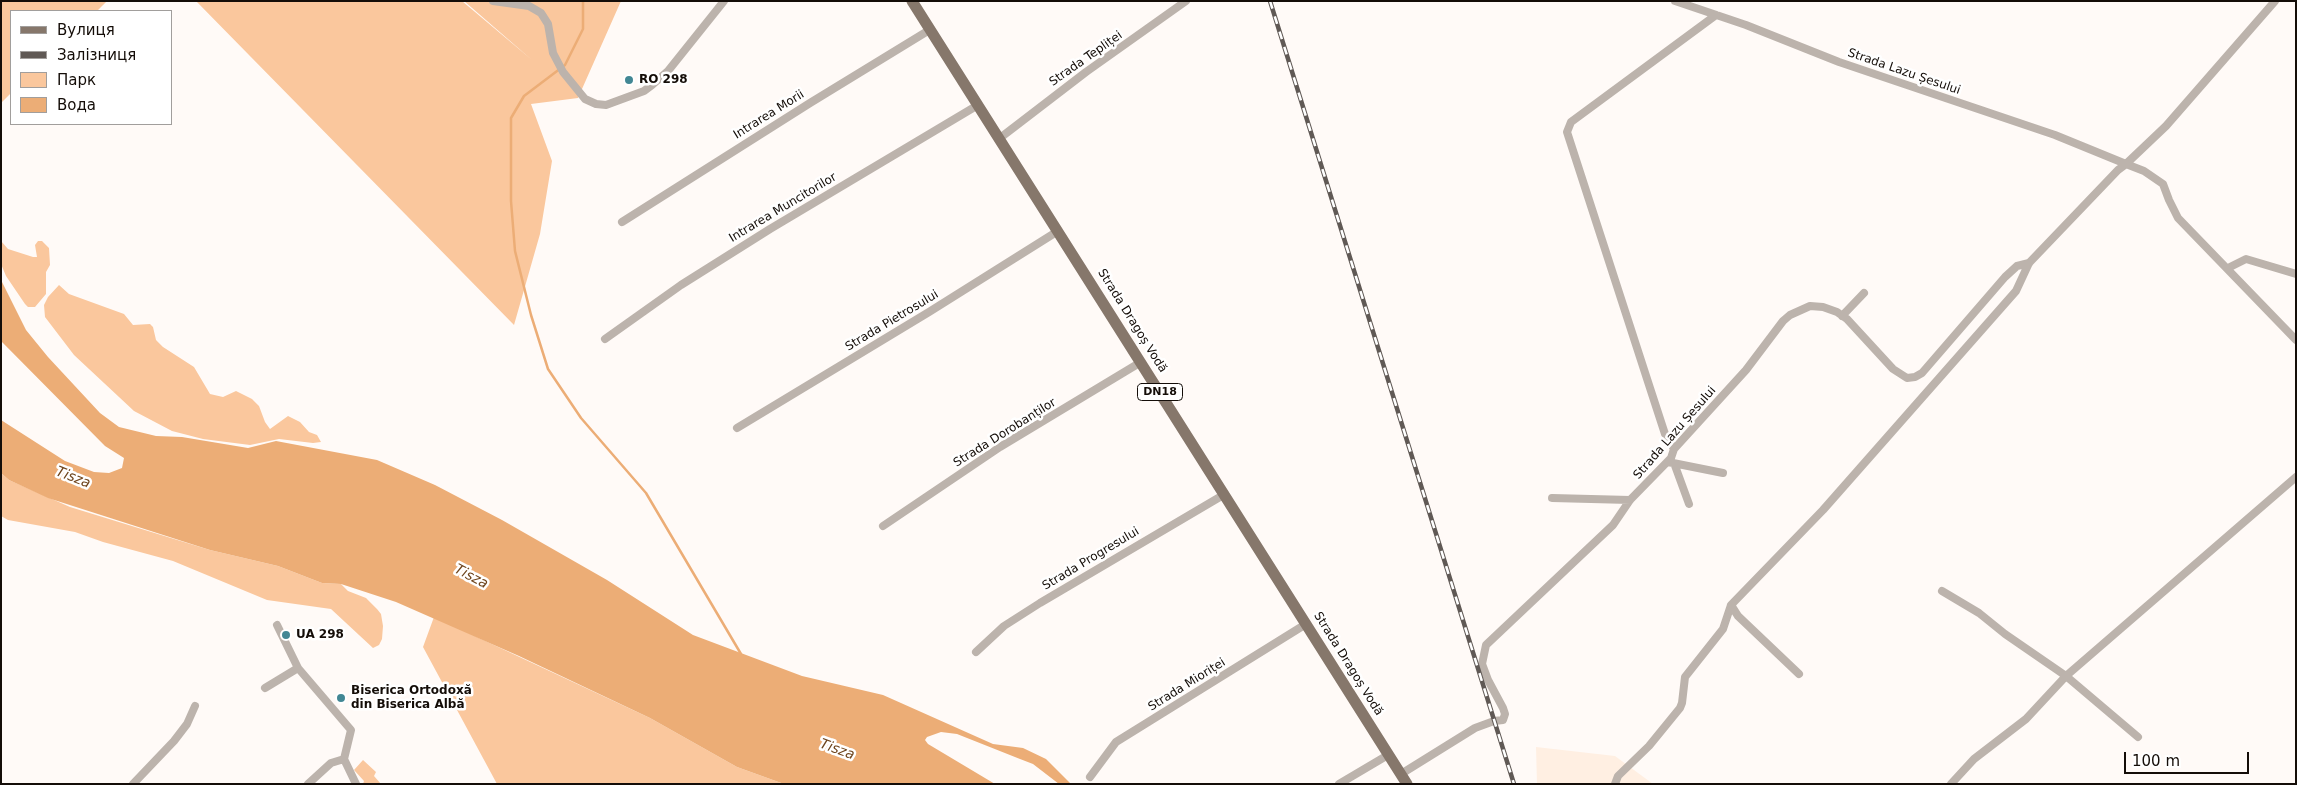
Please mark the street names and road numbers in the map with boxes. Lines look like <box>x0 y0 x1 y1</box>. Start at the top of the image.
street label: Strada Tepliței <box>1047 29 1125 89</box>
street label: Strada Lazu Șesului <box>1846 46 1962 98</box>
street label: Intrarea Morii <box>731 88 807 142</box>
street label: Intrarea Muncitorilor <box>727 170 839 246</box>
street label: Strada Dragoș Vodă <box>1094 266 1170 376</box>
street label: Strada Pietrosului <box>843 288 941 354</box>
road number: DN18 <box>1138 384 1182 401</box>
street label: Strada Lazu Șesului <box>1631 384 1719 482</box>
street label: Strada Dorobanților <box>951 396 1059 470</box>
street label: Strada Progresului <box>1040 524 1142 594</box>
street label: Strada Dragoș Vodă <box>1310 609 1386 719</box>
street label: Strada Mioriței <box>1146 656 1228 714</box>

